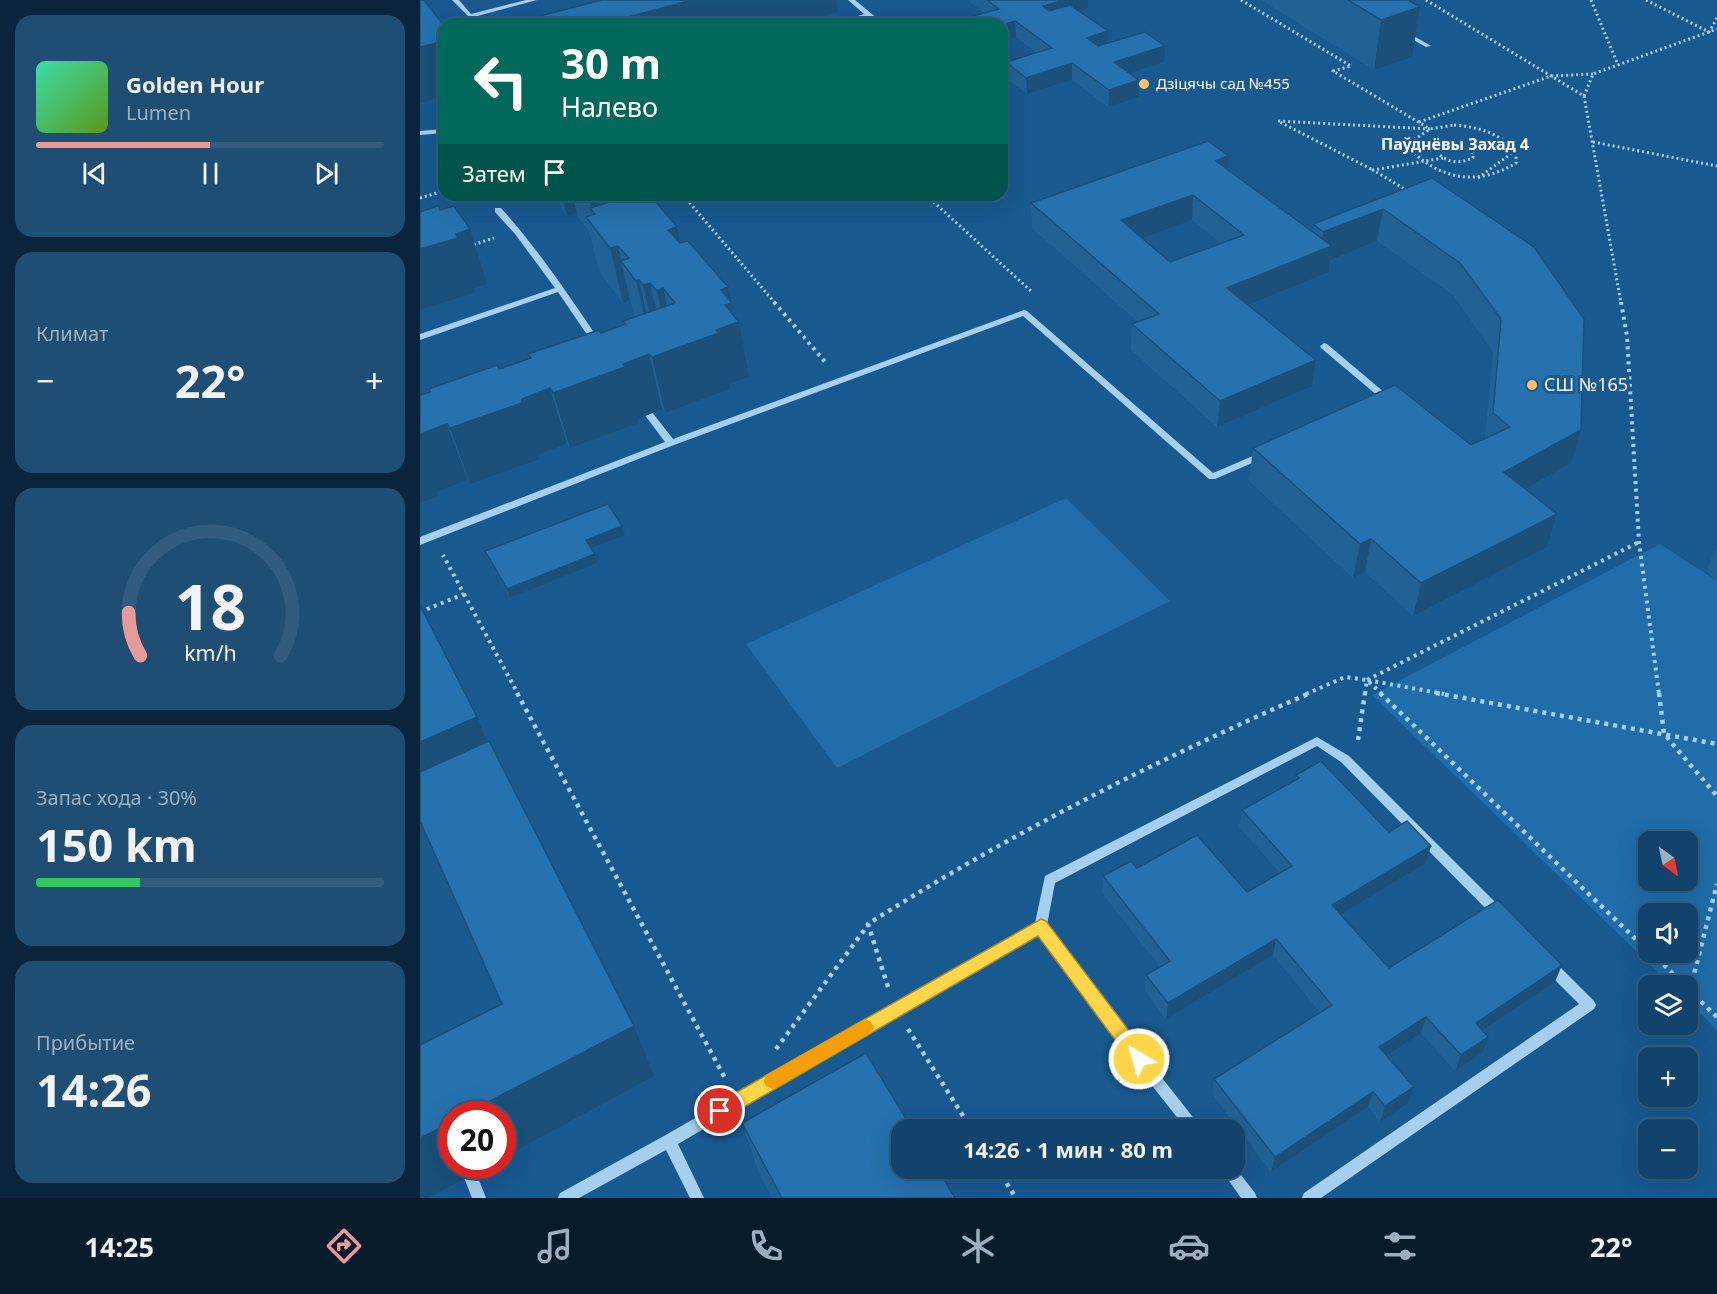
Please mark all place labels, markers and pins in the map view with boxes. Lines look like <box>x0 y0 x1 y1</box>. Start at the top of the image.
place label: Дзіцячы сад №455 <box>1156 73 1290 93</box>
marker: Дзіцячы сад №455 <box>1137 77 1151 91</box>
place label: СШ №165 <box>1544 372 1628 396</box>
marker: СШ №165 <box>1525 378 1539 392</box>
pin <box>694 1085 745 1136</box>

